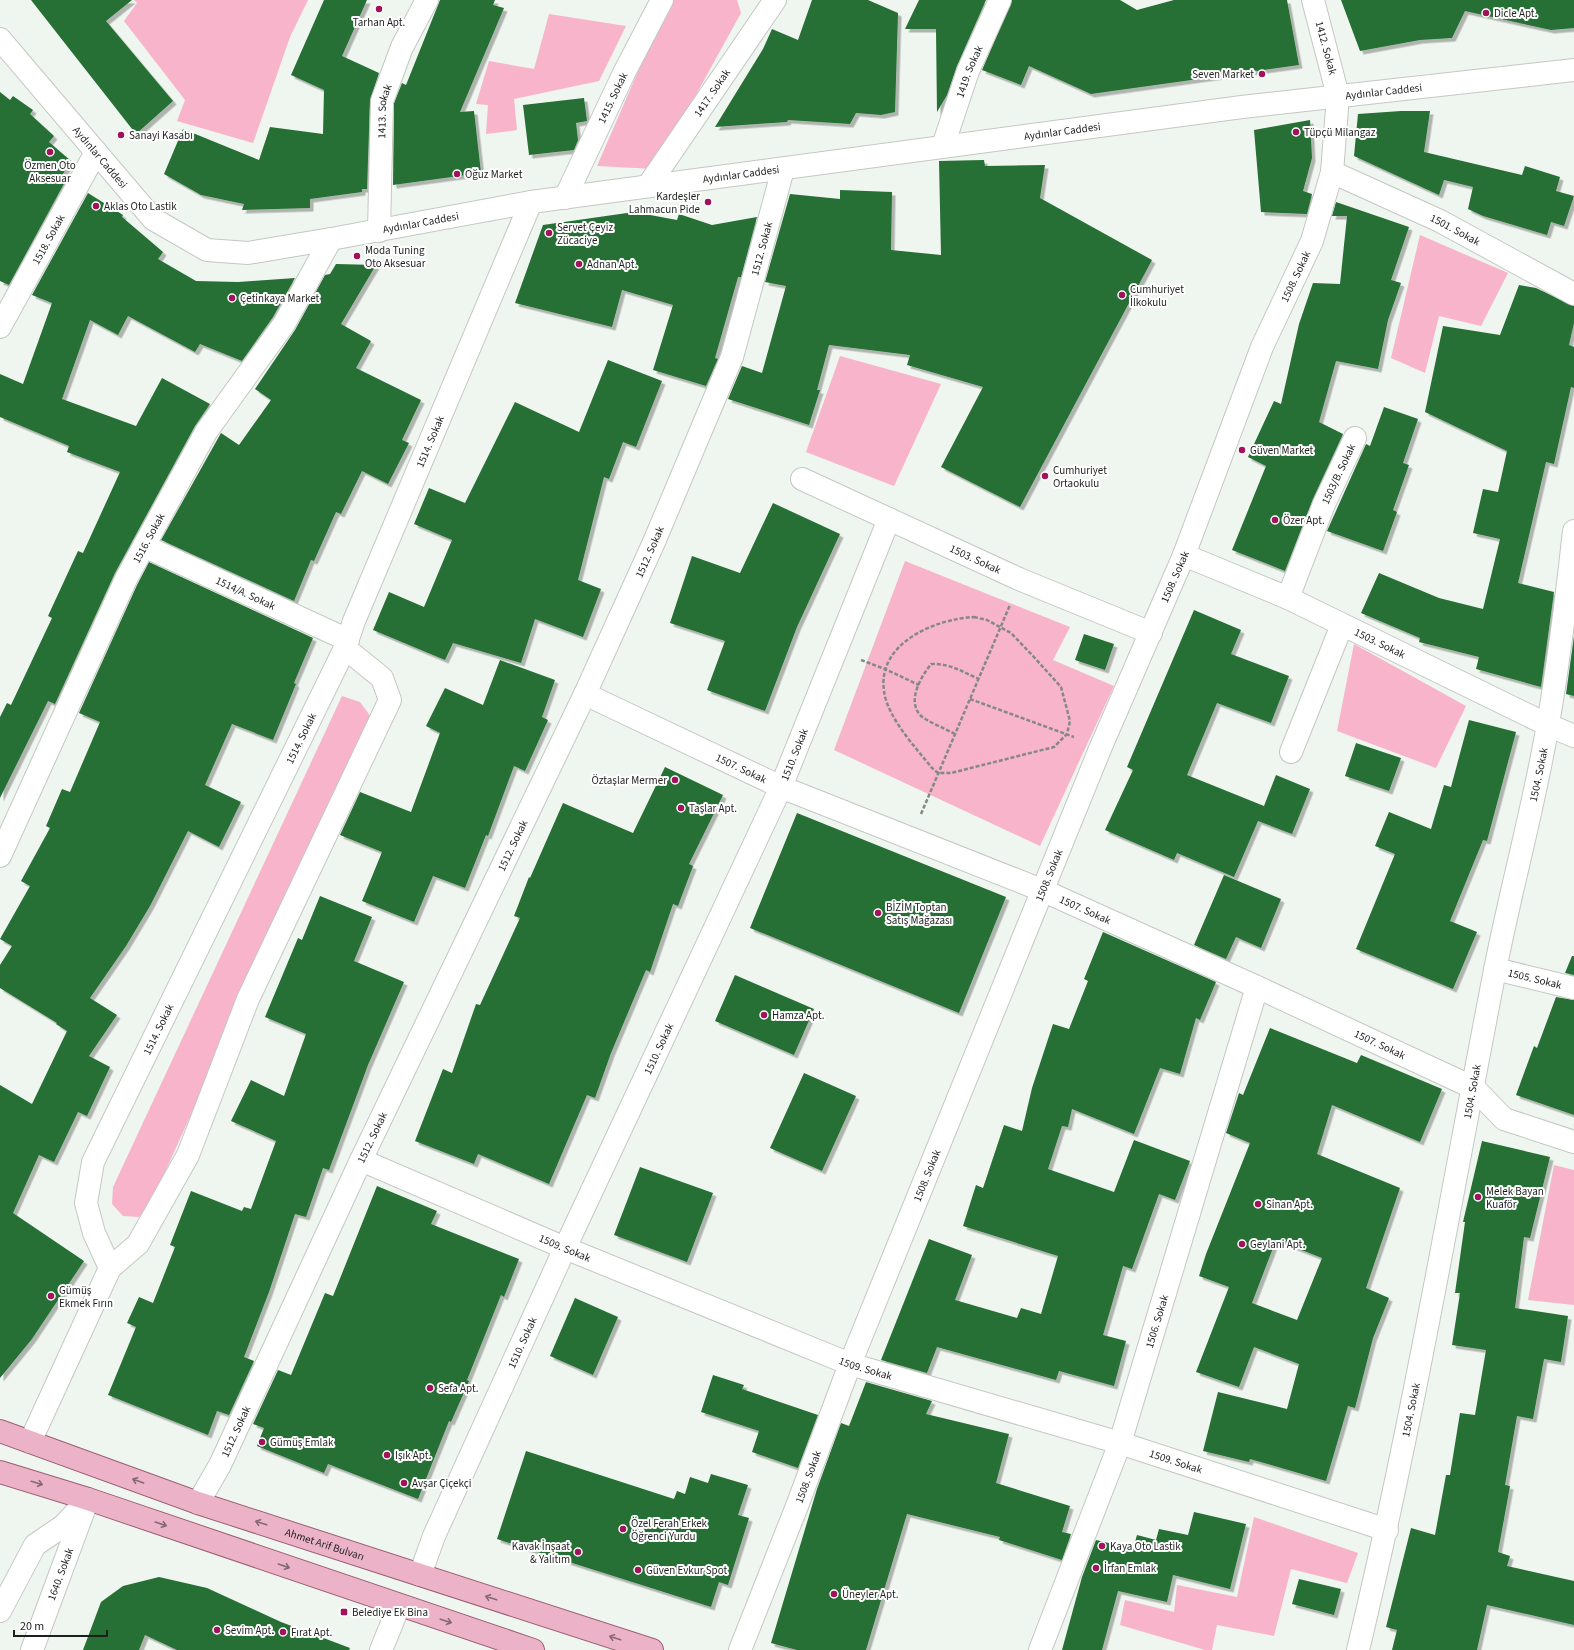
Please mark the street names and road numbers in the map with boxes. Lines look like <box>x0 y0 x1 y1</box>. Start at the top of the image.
street label: 1412. Sokak <box>1312 20 1341 77</box>
street label: 1419. Sokak <box>952 42 986 100</box>
street label: 1417. Sokak <box>690 65 734 120</box>
street label: 1415. Sokak <box>594 69 631 126</box>
street label: Aydınlar Caddesi <box>1344 79 1423 103</box>
street label: 1413. Sokak <box>374 81 395 139</box>
street label: Aydınlar Caddesi <box>1023 118 1101 144</box>
street label: Aydınlar Caddesi <box>70 123 131 191</box>
street label: Aydınlar Caddesi <box>702 161 780 186</box>
street label: Aydınlar Caddesi <box>381 208 460 237</box>
street label: 1501. Sokak <box>1428 210 1484 249</box>
street label: 1518. Sokak <box>28 211 68 267</box>
street label: 1512. Sokak <box>747 220 776 277</box>
street label: 1508. Sokak <box>1277 248 1314 304</box>
street label: 1514. Sokak <box>412 413 448 470</box>
street label: 1503/B. Sokak <box>1317 441 1359 507</box>
street label: 1516. Sokak <box>129 510 168 566</box>
street label: 1512. Sokak <box>631 523 668 580</box>
street label: 1503. Sokak <box>947 541 1004 577</box>
street label: 1508. Sokak <box>1157 548 1193 605</box>
street label: 1514/A. Sokak <box>213 573 279 613</box>
street label: 1503. Sokak <box>1352 624 1409 662</box>
street label: 1514. Sokak <box>282 710 320 766</box>
street label: 1510. Sokak <box>777 726 812 783</box>
street label: 1504. Sokak <box>1525 746 1551 803</box>
street label: 1507. Sokak <box>713 750 770 787</box>
street label: 1512. Sokak <box>494 817 531 873</box>
street label: 1508. Sokak <box>1031 846 1066 904</box>
street label: 1507. Sokak <box>1057 891 1114 928</box>
street label: 1505. Sokak <box>1506 965 1564 992</box>
street label: 1514. Sokak <box>139 1001 177 1057</box>
street label: 1510. Sokak <box>640 1020 677 1077</box>
street label: 1507. Sokak <box>1352 1026 1409 1063</box>
street label: 1504. Sokak <box>1459 1063 1484 1120</box>
street label: 1512. Sokak <box>353 1109 391 1165</box>
street label: 1508. Sokak <box>909 1147 944 1204</box>
street label: 1509. Sokak <box>537 1230 594 1265</box>
street label: 1506. Sokak <box>1141 1292 1172 1350</box>
street label: 1510. Sokak <box>504 1314 540 1371</box>
street label: 1509. Sokak <box>837 1353 895 1384</box>
street label: 1504. Sokak <box>1398 1381 1424 1438</box>
street label: 1512. Sokak <box>217 1403 254 1459</box>
street label: 1509. Sokak <box>1147 1446 1205 1477</box>
street label: 1508. Sokak <box>791 1448 825 1505</box>
street label: Ahmet Arif Bulvarı <box>283 1524 366 1564</box>
street label: 1640. Sokak <box>44 1545 77 1602</box>

